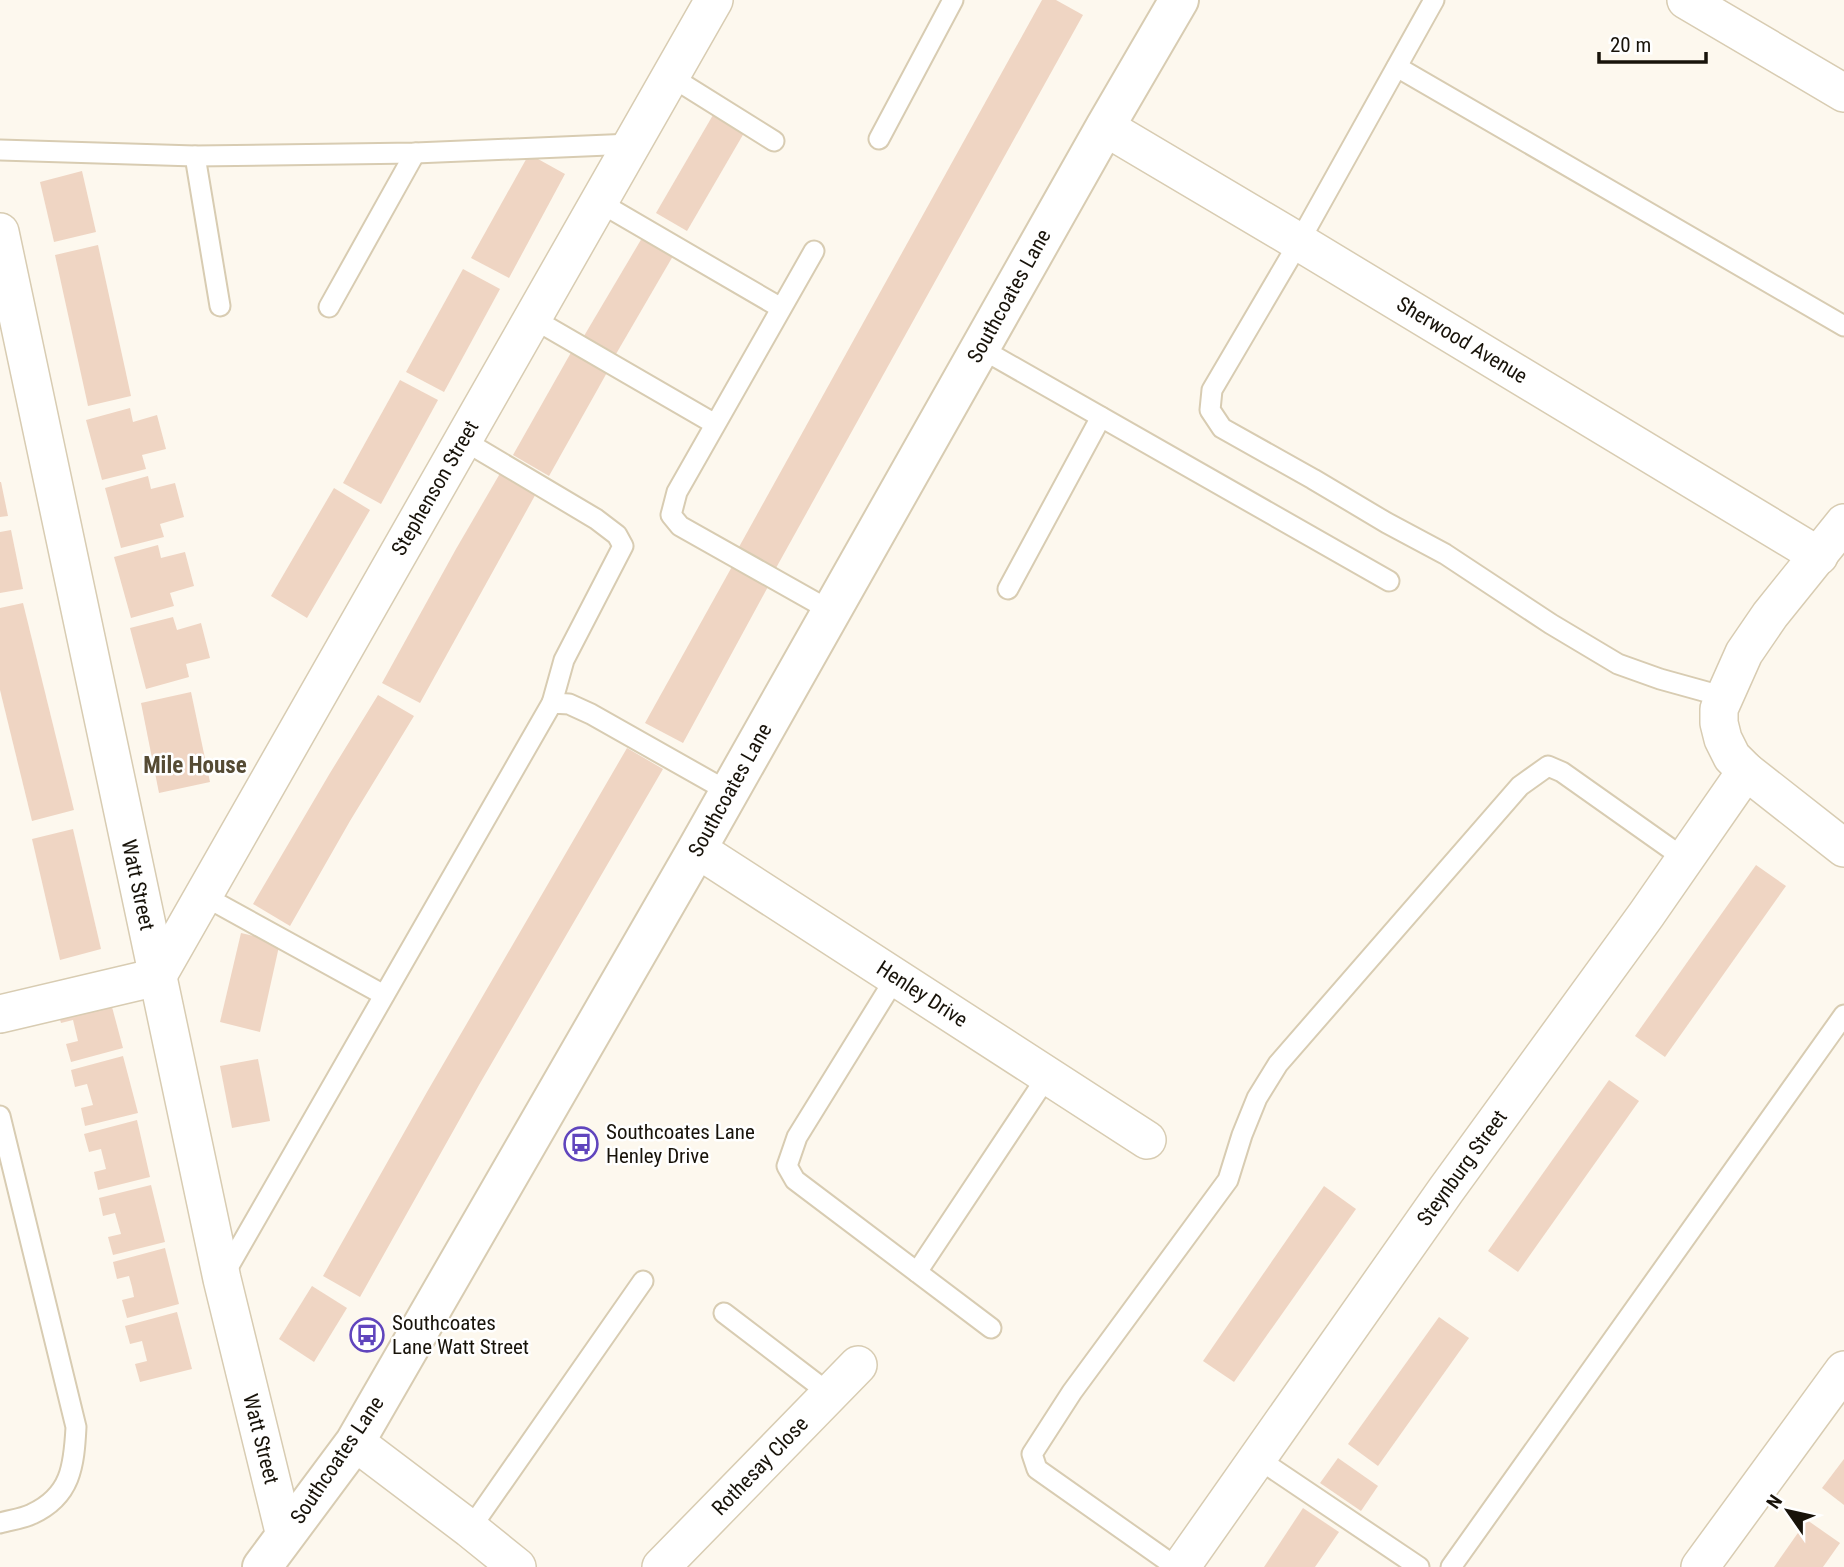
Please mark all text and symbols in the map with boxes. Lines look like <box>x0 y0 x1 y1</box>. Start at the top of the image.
scale bar <box>1599 21 1706 65</box>
text: 20 m <box>1610 33 1651 57</box>
street label: Southcoates Lane <box>962 225 1056 367</box>
street label: Sherwood Avenue <box>1392 292 1532 388</box>
street label: Stephenson Street <box>387 416 483 560</box>
street label: Southcoates Lane <box>683 719 777 861</box>
district label: Mile House <box>143 752 247 779</box>
street label: Watt Street <box>117 837 159 933</box>
street label: Henley Drive <box>872 956 972 1032</box>
street label: Steynburg Street <box>1412 1106 1512 1230</box>
place label: Southcoates Lane Henley Drive <box>606 1120 755 1168</box>
bus stop icon: Southcoates Lane Henley Drive <box>562 1125 600 1163</box>
place label: Southcoates Lane Watt Street <box>392 1311 529 1359</box>
bus stop icon: Southcoates Lane Watt Street <box>348 1316 386 1354</box>
street label: Watt Street <box>238 1391 284 1487</box>
street label: Southcoates Lane <box>285 1392 389 1528</box>
street label: Rothesay Close <box>707 1412 813 1520</box>
north arrow <box>1753 1476 1823 1546</box>
text: N <box>1762 1491 1787 1513</box>

